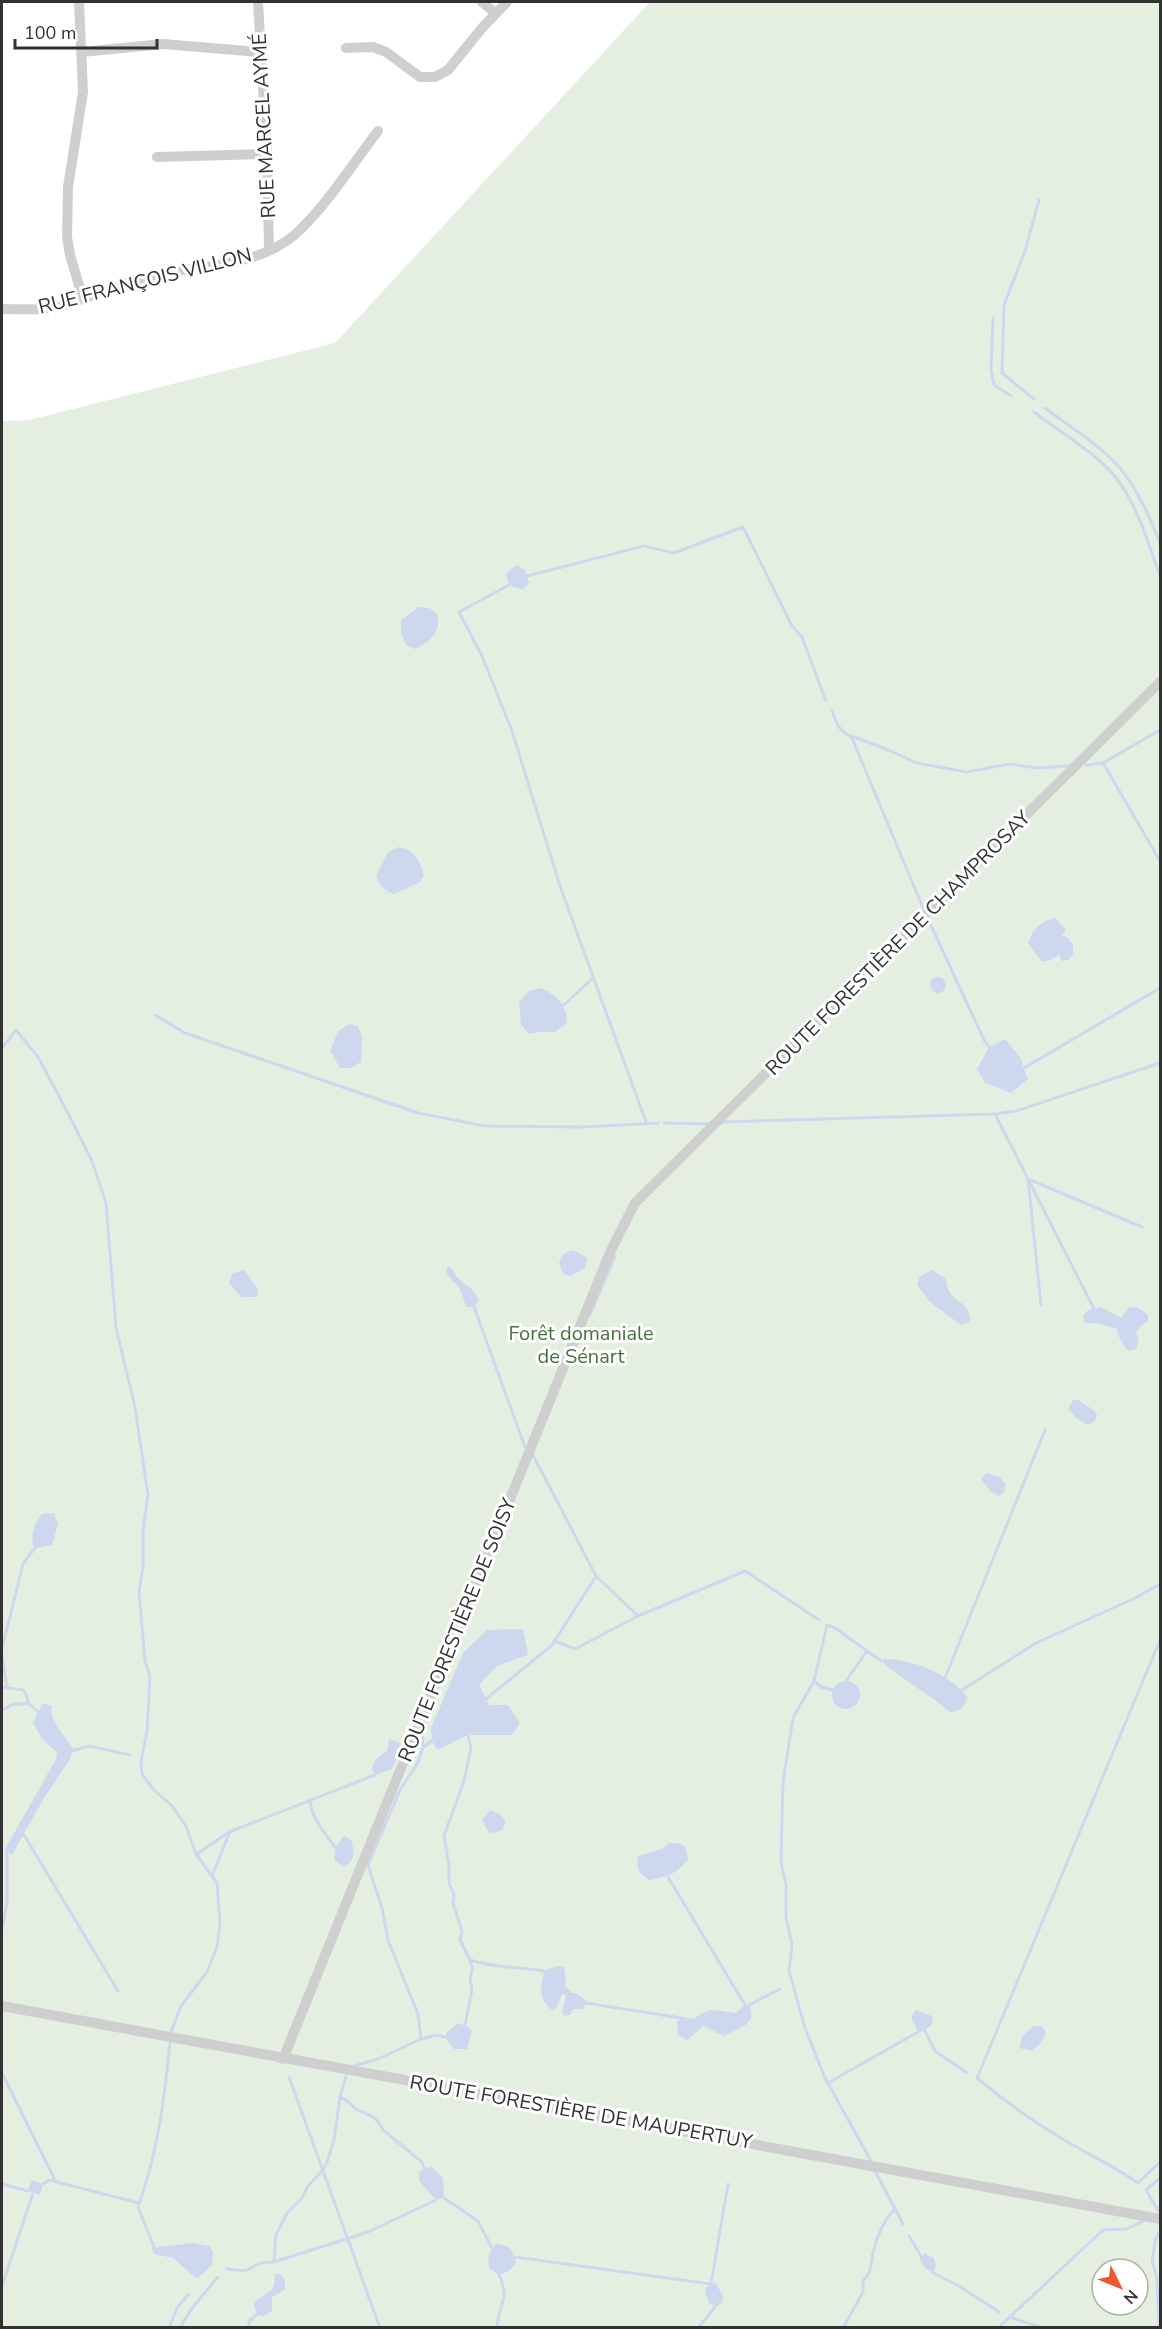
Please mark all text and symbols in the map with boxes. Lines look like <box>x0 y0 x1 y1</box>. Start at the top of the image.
scale bar <box>15 12 158 50</box>
text: 100 m <box>24 21 76 45</box>
street label: RUE MARCEL AYMÉ <box>246 33 282 219</box>
street label: RUE FRANÇOIS VILLON <box>35 241 255 321</box>
street label: ROUTE FORESTIÈRE DE CHAMPROSAY <box>760 804 1037 1081</box>
park label: Forêt domaniale de Sénart <box>508 1320 654 1370</box>
street label: ROUTE FORESTIÈRE DE SOISY <box>392 1493 523 1766</box>
street label: ROUTE FORESTIÈRE DE MAUPERTUY <box>408 2069 755 2156</box>
north arrow <box>1090 2257 1150 2317</box>
text: N <box>1118 2285 1142 2308</box>

